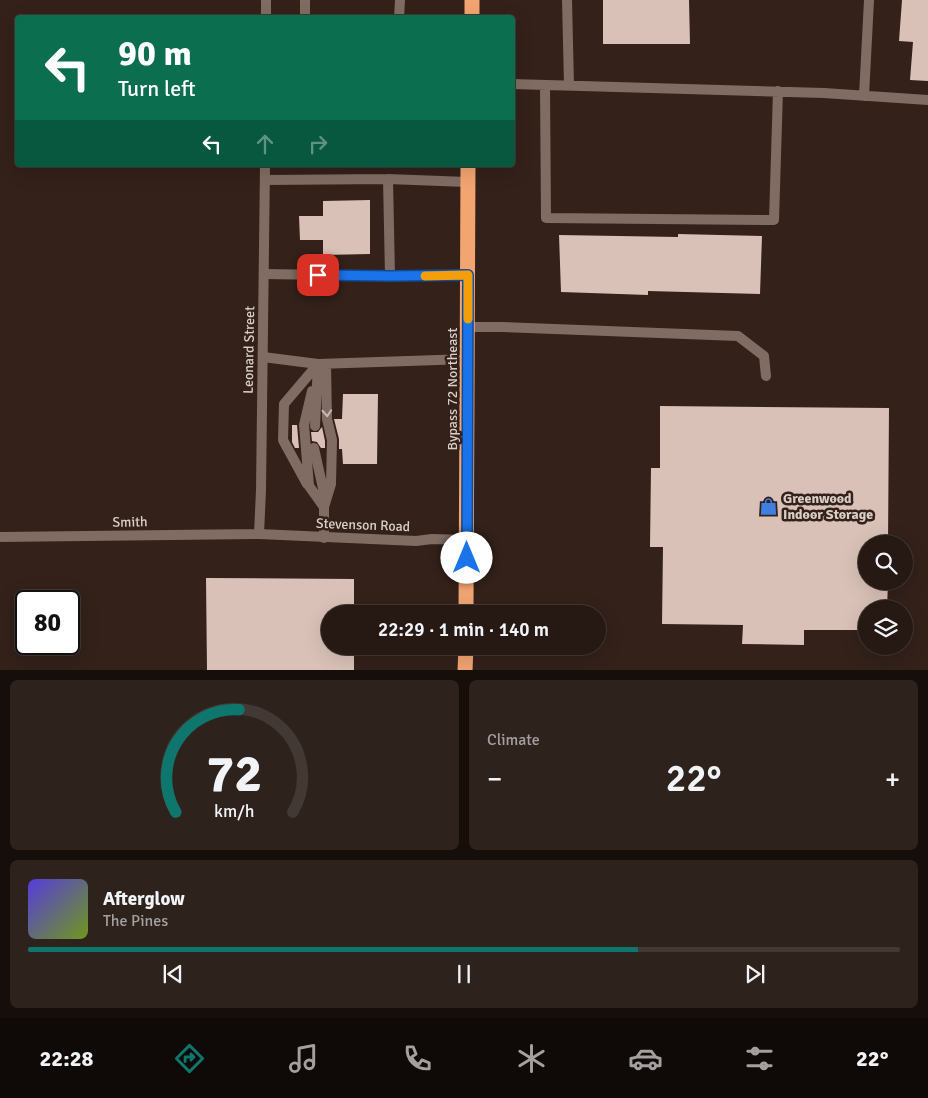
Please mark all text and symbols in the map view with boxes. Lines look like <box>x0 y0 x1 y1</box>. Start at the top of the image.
text: 90 m <box>118 32 192 75</box>
icon: left <box>35 35 100 100</box>
text: Turn left <box>118 75 196 102</box>
icon: left <box>198 130 226 158</box>
icon: ahead <box>251 130 279 158</box>
icon: right <box>304 130 332 158</box>
pin <box>297 254 339 296</box>
icon: arrive <box>304 261 332 289</box>
street label: Leonard Street <box>240 306 258 394</box>
street label: Bypass 72 Northeast <box>444 328 461 450</box>
one-way arrow <box>322 409 333 417</box>
place label: Greenwood Indoor Storage <box>783 490 873 523</box>
shop icon: Greenwood Indoor Storage <box>759 496 779 516</box>
street label: Smith <box>112 513 148 531</box>
street label: Stevenson Road <box>316 515 410 535</box>
position arrow <box>440 531 492 583</box>
map controls <box>858 535 913 655</box>
button: search <box>858 535 913 590</box>
speed limit sign: 80 <box>15 590 80 655</box>
button: layers <box>858 600 913 655</box>
text: 22:29 · 1 min · 140 m <box>378 618 549 642</box>
text: Climate <box>487 730 540 750</box>
text: 72 <box>206 742 263 806</box>
text: 22° <box>666 755 721 802</box>
text: − <box>487 762 502 796</box>
text: + <box>885 762 900 796</box>
text: km/h <box>214 800 255 822</box>
text: Afterglow <box>103 887 185 911</box>
text: The Pines <box>103 911 168 931</box>
icon: previous <box>159 960 187 988</box>
icon: pause <box>450 960 478 988</box>
icon: next <box>741 960 769 988</box>
icon: directions <box>172 1041 207 1076</box>
icon: music <box>286 1041 321 1076</box>
icon: phone <box>400 1041 435 1076</box>
icon: climate <box>514 1041 549 1076</box>
icon: car <box>628 1041 663 1076</box>
icon: filters <box>742 1041 777 1076</box>
text: 22:28 <box>39 1045 93 1072</box>
text: 22° <box>856 1045 888 1072</box>

